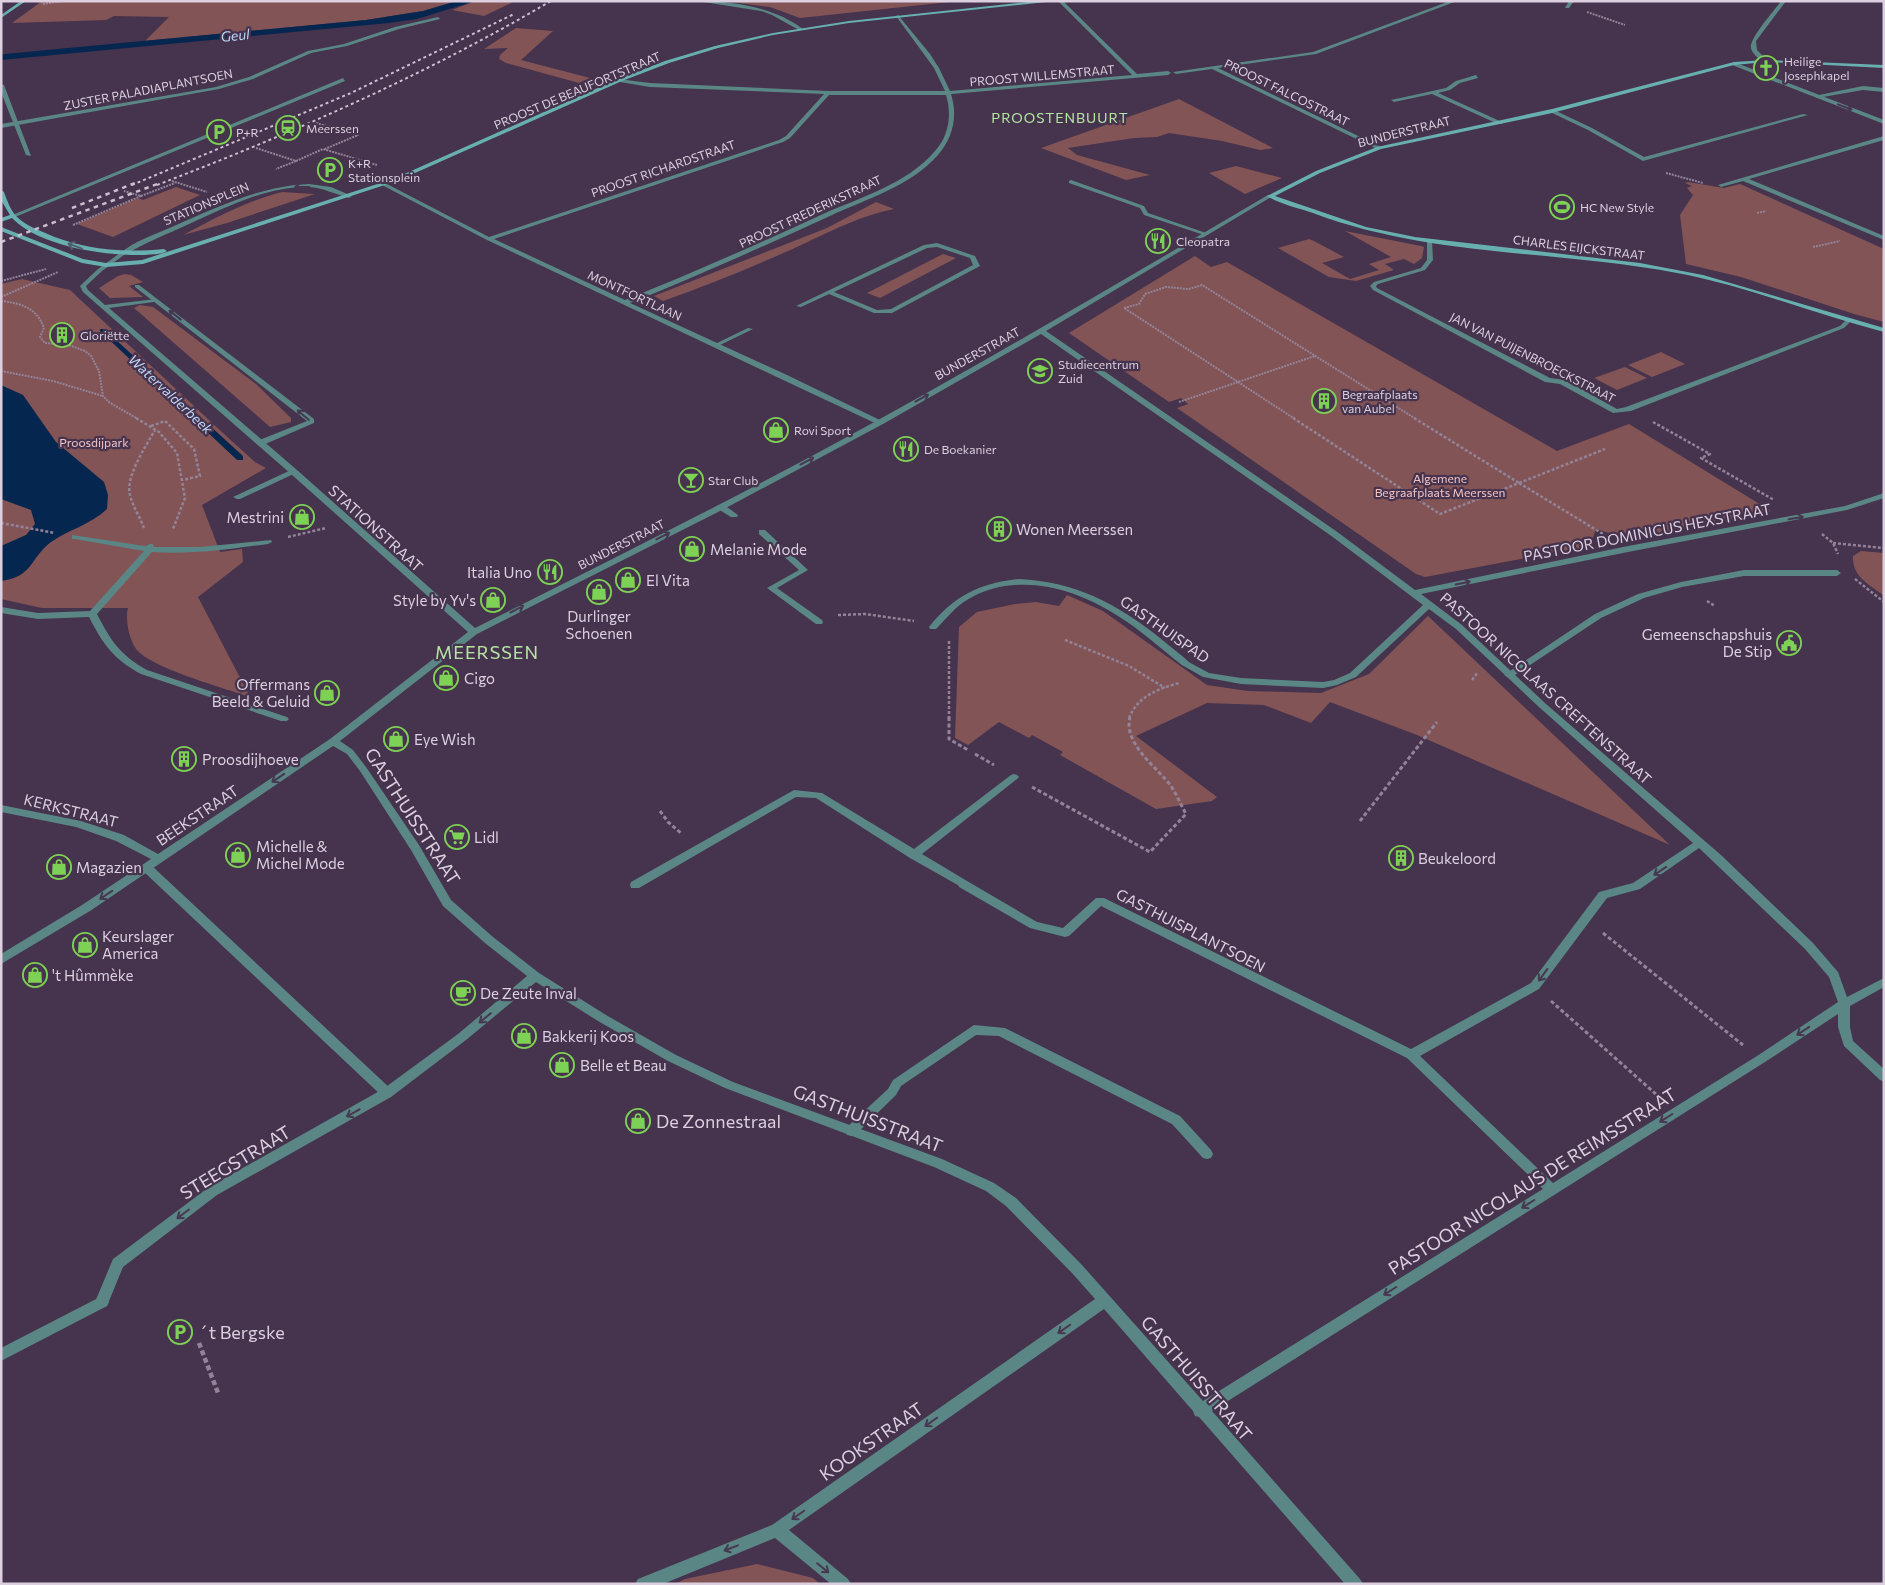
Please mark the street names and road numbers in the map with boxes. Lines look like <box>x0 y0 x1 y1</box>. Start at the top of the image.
street label: PROOST DE BEAUFORTSTRAAT <box>492 48 663 132</box>
street label: PROOST FALCOSTRAAT <box>1222 56 1352 128</box>
street label: PROOST WILLEMSTRAAT <box>969 62 1115 88</box>
street label: ZUSTER PALADIAPLANTSOEN <box>62 66 234 112</box>
street label: BUNDERSTRAAT <box>1356 113 1452 149</box>
street label: PROOST RICHARDSTRAAT <box>589 137 737 199</box>
street label: PROOST FREDERIKSTRAAT <box>737 172 884 250</box>
street label: STATIONSPLEIN <box>161 179 251 227</box>
street label: CHARLES EIJCKSTRAAT <box>1512 232 1646 263</box>
street label: MONTFORTLAAN <box>586 267 684 323</box>
street label: JAN VAN PUIJENBROECKSTRAAT <box>1447 309 1618 406</box>
street label: BUNDERSTRAAT <box>932 324 1022 382</box>
street label: STATIONSTRAAT <box>325 481 427 575</box>
street label: PASTOOR DOMINICUS HEXSTRAAT <box>1522 499 1773 565</box>
street label: BUNDERSTRAAT <box>575 516 667 572</box>
street label: PASTOOR NICOLAAS CREFTENSTRAAT <box>1437 588 1656 788</box>
street label: GASTHUISPAD <box>1117 592 1213 666</box>
street label: GASTHUISSTRAAT <box>361 744 465 888</box>
street label: BEEKSTRAAT <box>153 781 242 849</box>
street label: KERKSTRAAT <box>22 790 120 830</box>
street label: GASTHUISPLANTSOEN <box>1113 884 1269 976</box>
street label: GASTHUISSTRAAT <box>790 1079 946 1157</box>
street label: PASTOOR NICOLAUS DE REIMSSTRAAT <box>1384 1083 1680 1279</box>
street label: STEEGSTRAAT <box>176 1120 294 1204</box>
street label: GASTHUISSTRAAT <box>1137 1311 1257 1445</box>
street label: KOOKSTRAAT <box>815 1397 927 1485</box>

